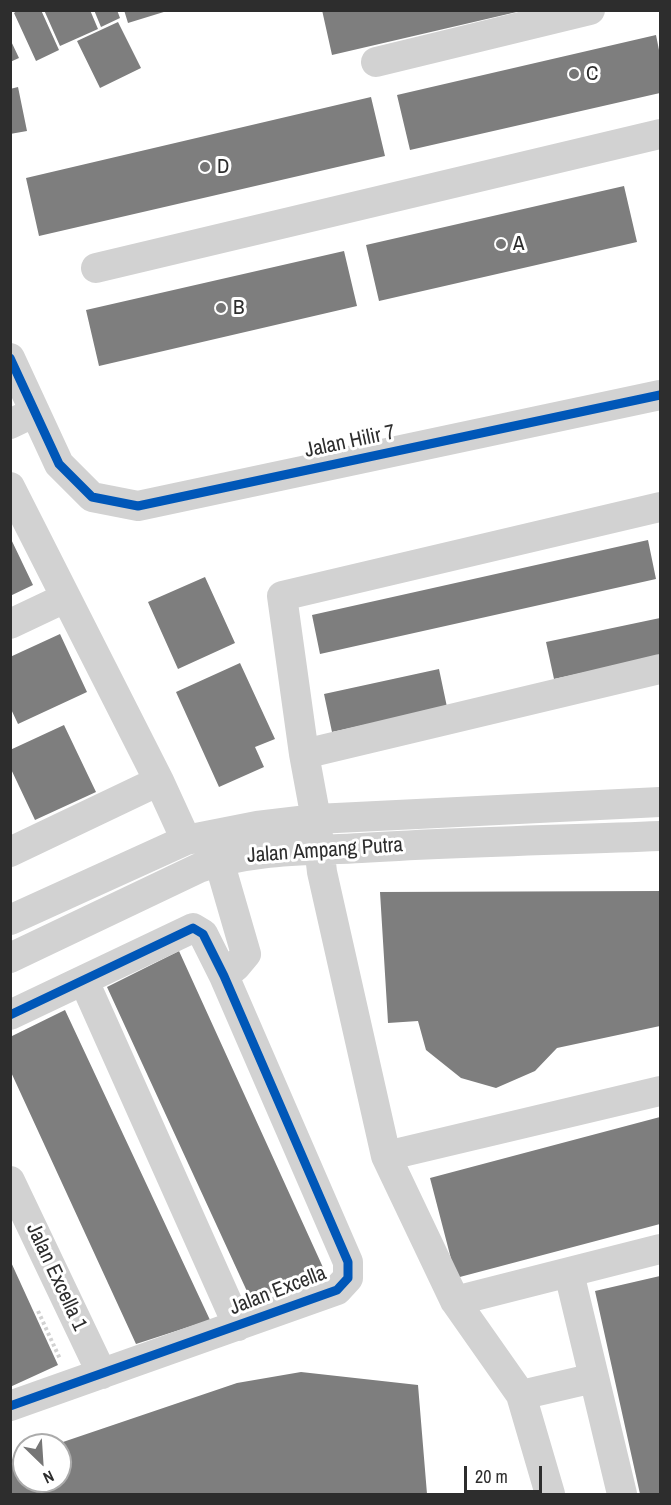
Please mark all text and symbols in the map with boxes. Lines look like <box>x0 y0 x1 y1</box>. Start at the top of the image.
place label: C <box>586 61 598 87</box>
marker: C <box>567 67 581 81</box>
place label: D <box>217 154 229 180</box>
marker: D <box>198 160 212 174</box>
place label: A <box>513 231 524 257</box>
marker: A <box>494 237 508 251</box>
place label: B <box>233 295 244 321</box>
marker: B <box>214 301 228 315</box>
street label: Jalan Hilir 7 <box>302 420 398 464</box>
street label: Jalan Ampang Putra <box>246 833 404 869</box>
street label: Jalan Excella 1 <box>20 1219 92 1335</box>
street label: Jalan Excella <box>226 1261 330 1321</box>
north arrow <box>12 1433 72 1493</box>
scale bar <box>467 1454 545 1492</box>
text: 20 m <box>475 1464 508 1489</box>
text: N <box>40 1466 58 1489</box>

